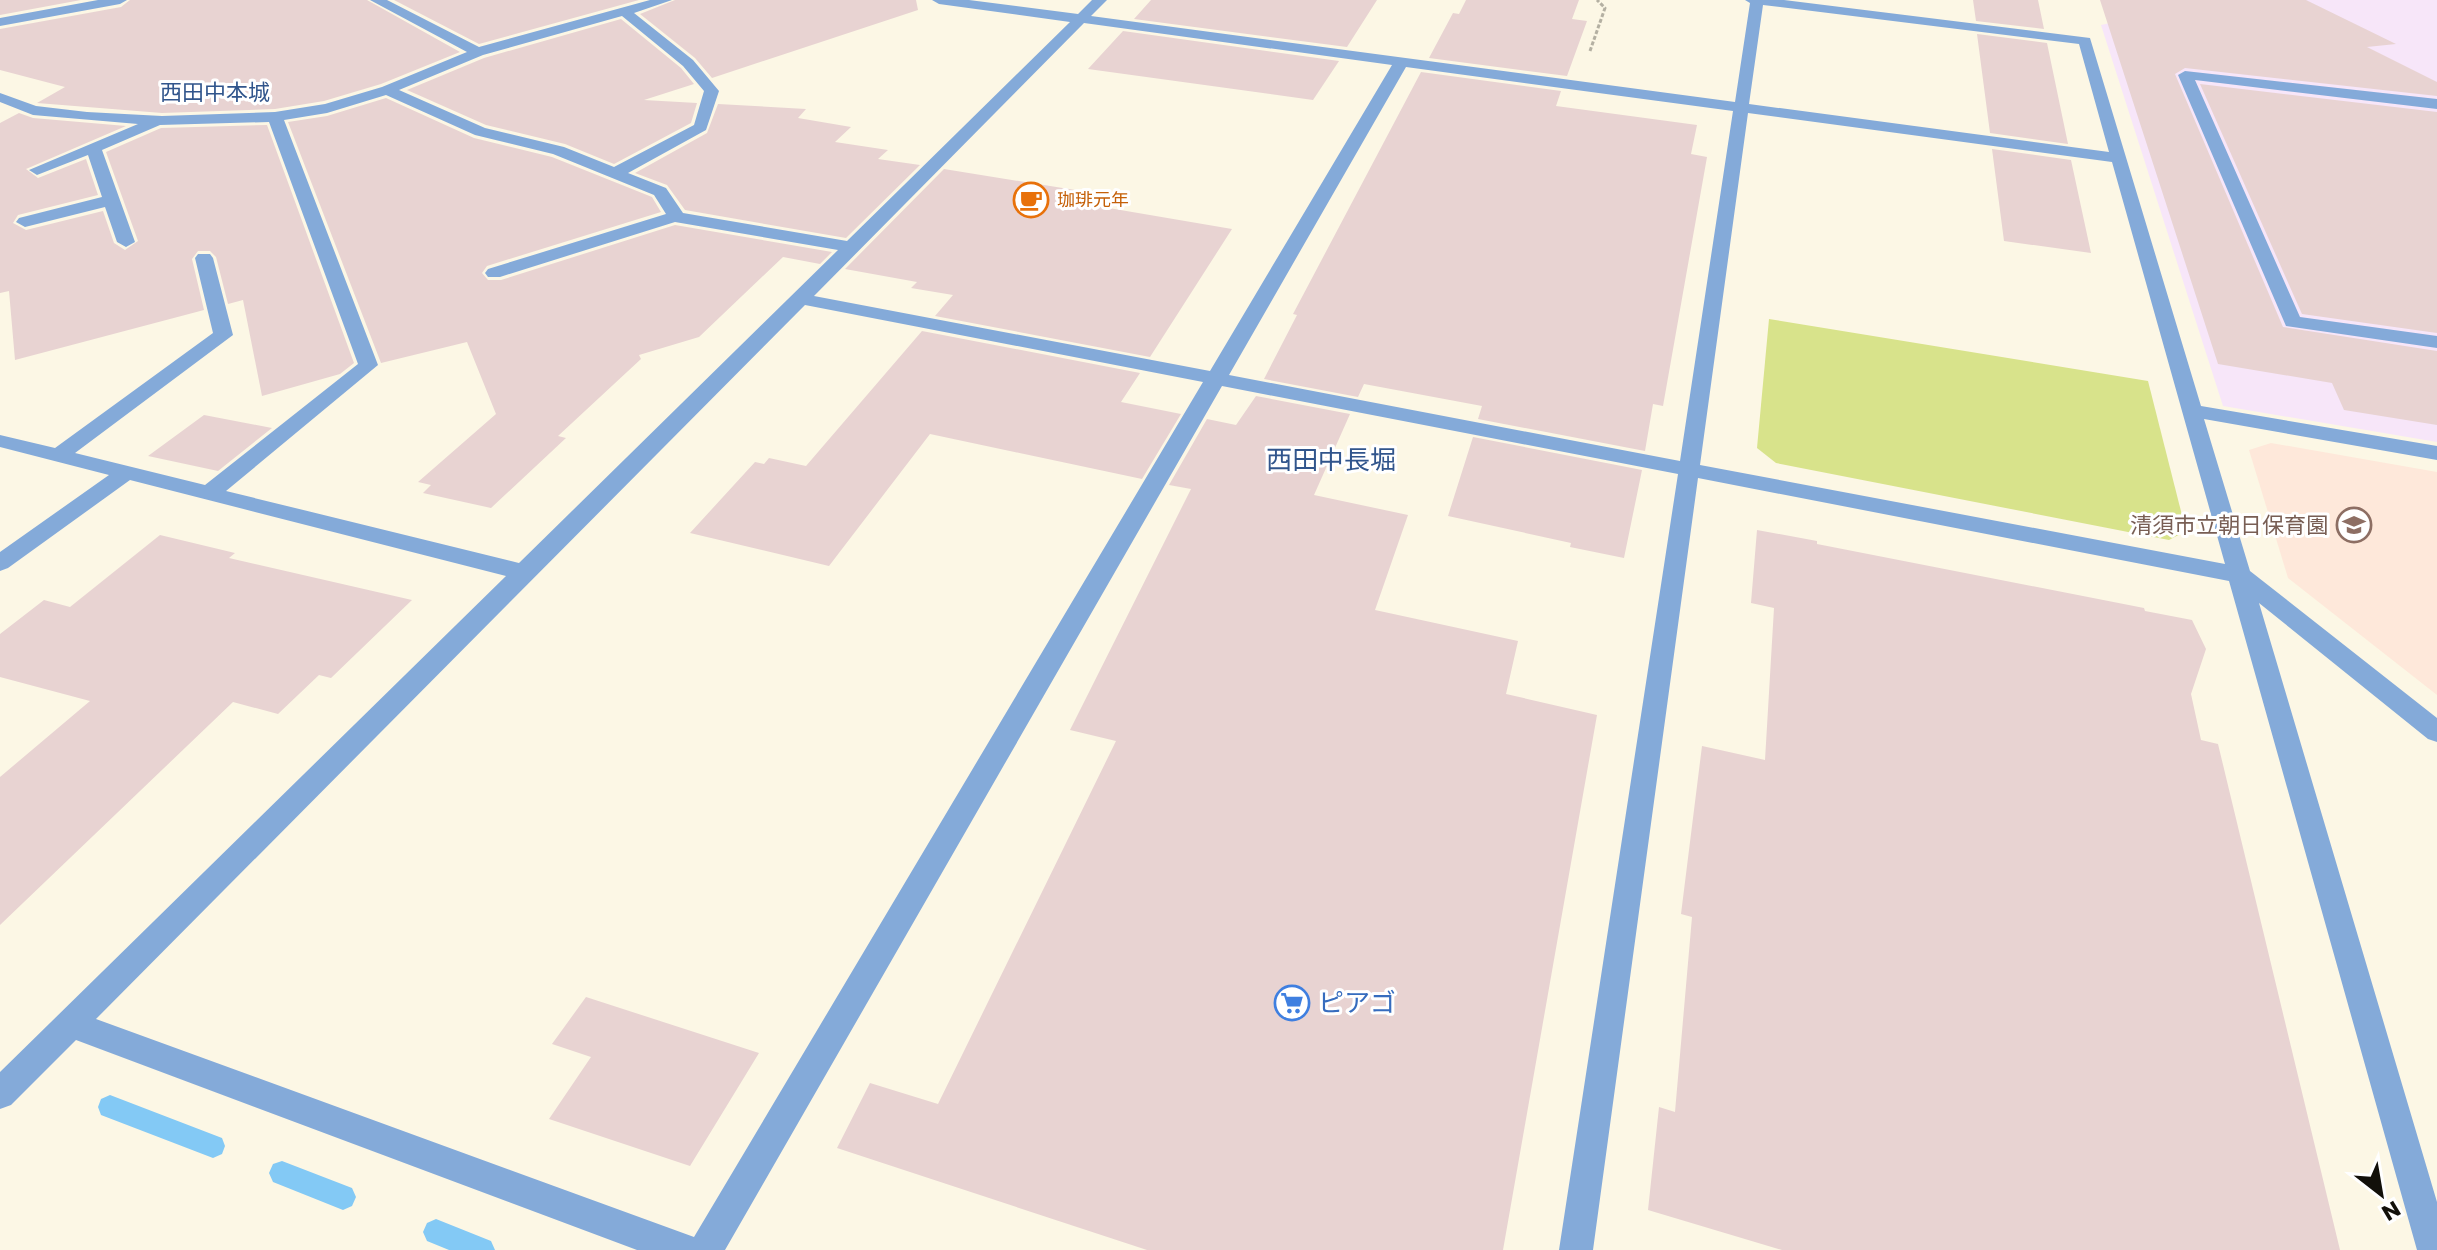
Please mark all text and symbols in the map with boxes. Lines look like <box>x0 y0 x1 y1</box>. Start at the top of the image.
district label: 西田中本城 <box>160 77 270 108</box>
cafe icon: 珈琲元年 <box>1012 181 1050 219</box>
place label: 珈琲元年 <box>1057 187 1129 212</box>
district label: 西田中長堀 <box>1266 442 1396 478</box>
school or university icon: 清須市立朝日保育園 <box>2335 506 2373 544</box>
place label: 清須市立朝日保育園 <box>2130 510 2328 541</box>
supermarket icon: ピアゴ <box>1273 984 1311 1022</box>
place label: ピアゴ <box>1318 985 1396 1021</box>
north arrow <box>2341 1154 2421 1234</box>
text: N <box>2376 1193 2406 1228</box>

